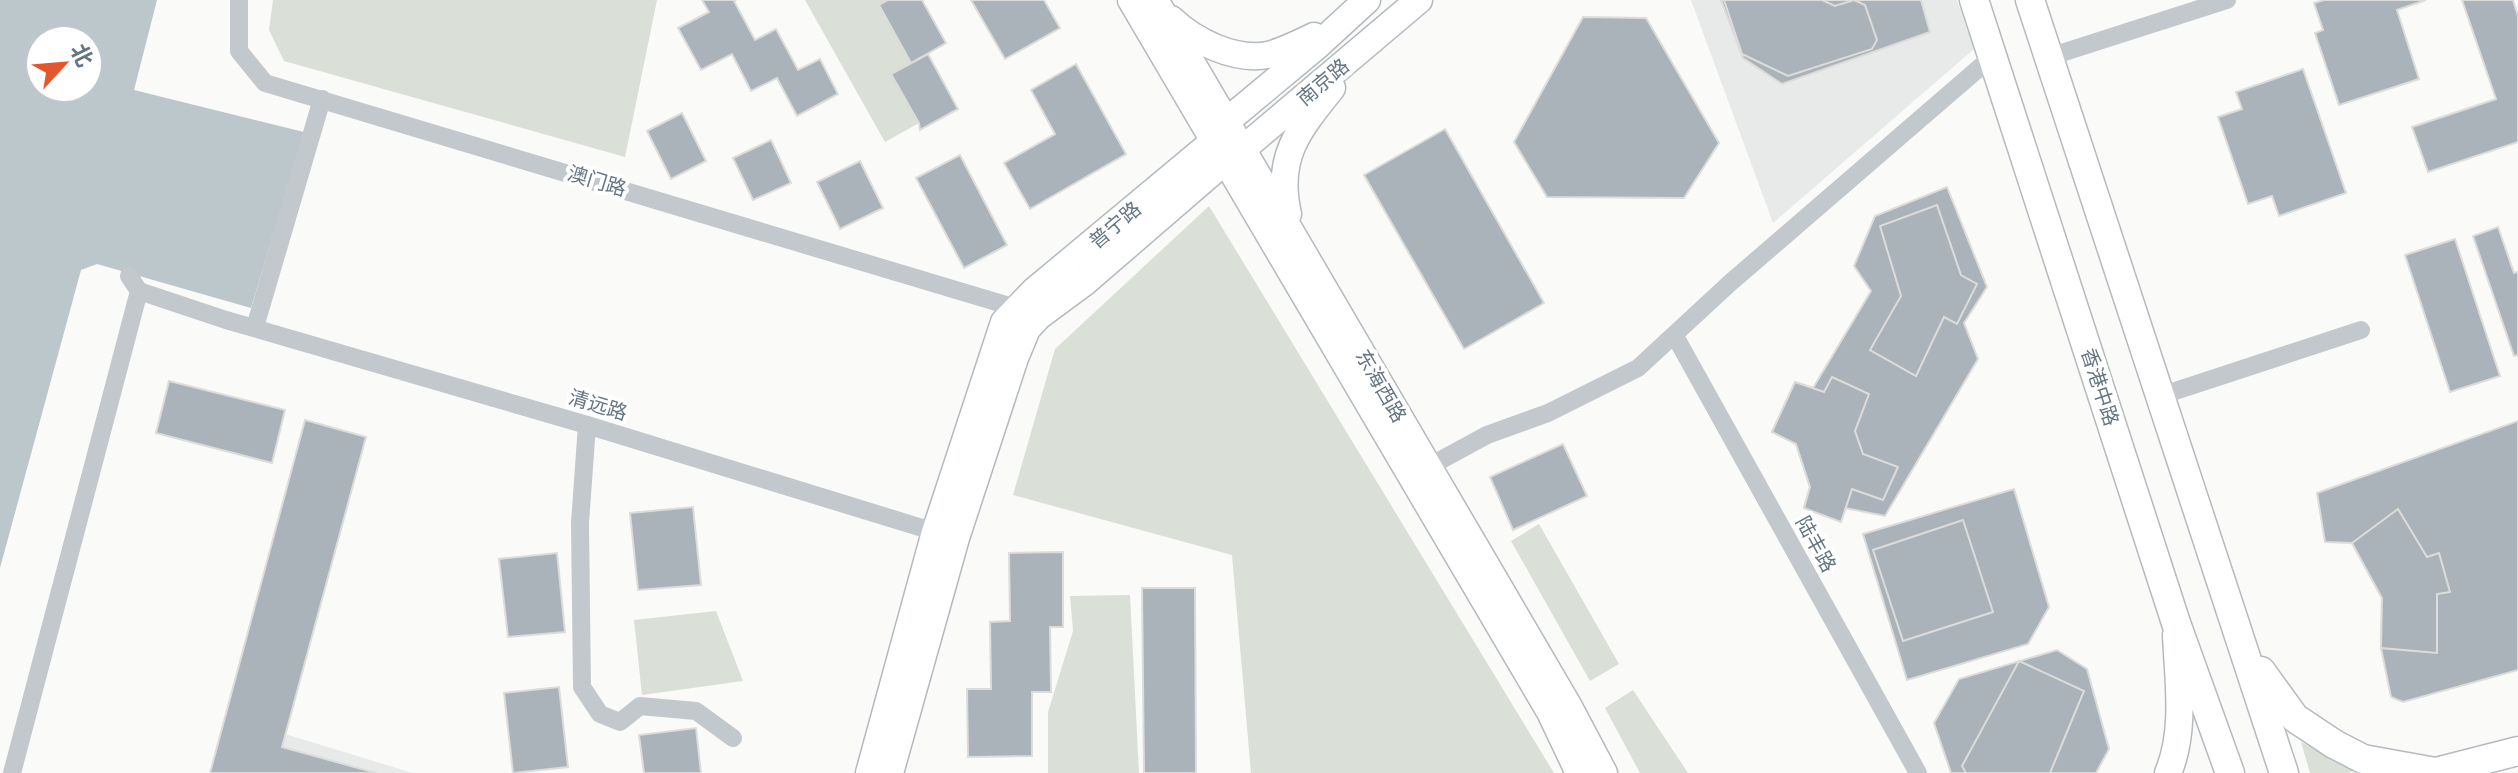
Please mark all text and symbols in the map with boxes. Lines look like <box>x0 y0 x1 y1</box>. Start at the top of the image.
north arrow <box>24 24 104 104</box>
text: 北 <box>63 39 100 72</box>
street label: 南京路 <box>1291 52 1355 112</box>
street label: 澳门路 <box>564 159 630 203</box>
street label: 普宁路 <box>1083 195 1147 255</box>
street label: 东海西路 <box>1349 344 1413 428</box>
street label: 香港中路 <box>2074 345 2126 429</box>
street label: 清远路 <box>565 383 631 427</box>
street label: 陆丰路 <box>1789 511 1843 577</box>

